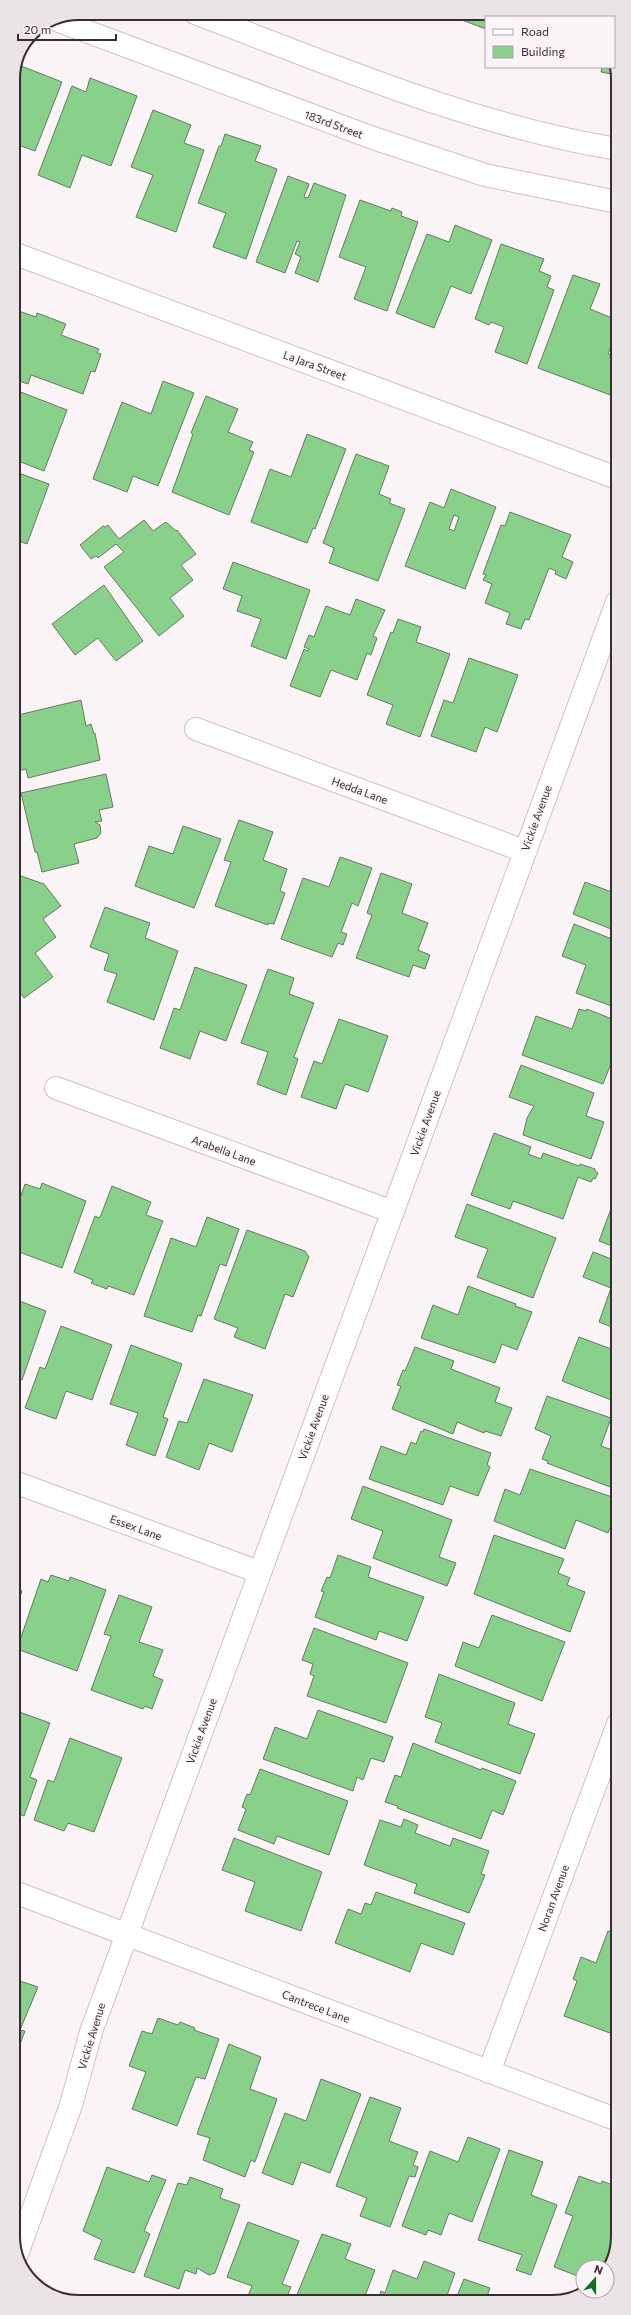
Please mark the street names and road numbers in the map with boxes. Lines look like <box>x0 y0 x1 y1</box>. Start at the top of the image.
street label: 183rd Street <box>303 107 366 141</box>
street label: La Jara Street <box>281 348 349 384</box>
street label: Hedda Lane <box>330 774 390 806</box>
street label: Vickie Avenue <box>518 783 554 853</box>
street label: Vickie Avenue <box>407 1088 443 1158</box>
street label: Arabella Lane <box>190 1132 258 1168</box>
street label: Vickie Avenue <box>295 1392 331 1462</box>
street label: Essex Lane <box>108 1512 164 1542</box>
street label: Vickie Avenue <box>183 1696 219 1766</box>
street label: Noran Avenue <box>535 1863 571 1933</box>
street label: Cantrece Lane <box>280 1987 352 2025</box>
street label: Vickie Avenue <box>75 2001 107 2071</box>

